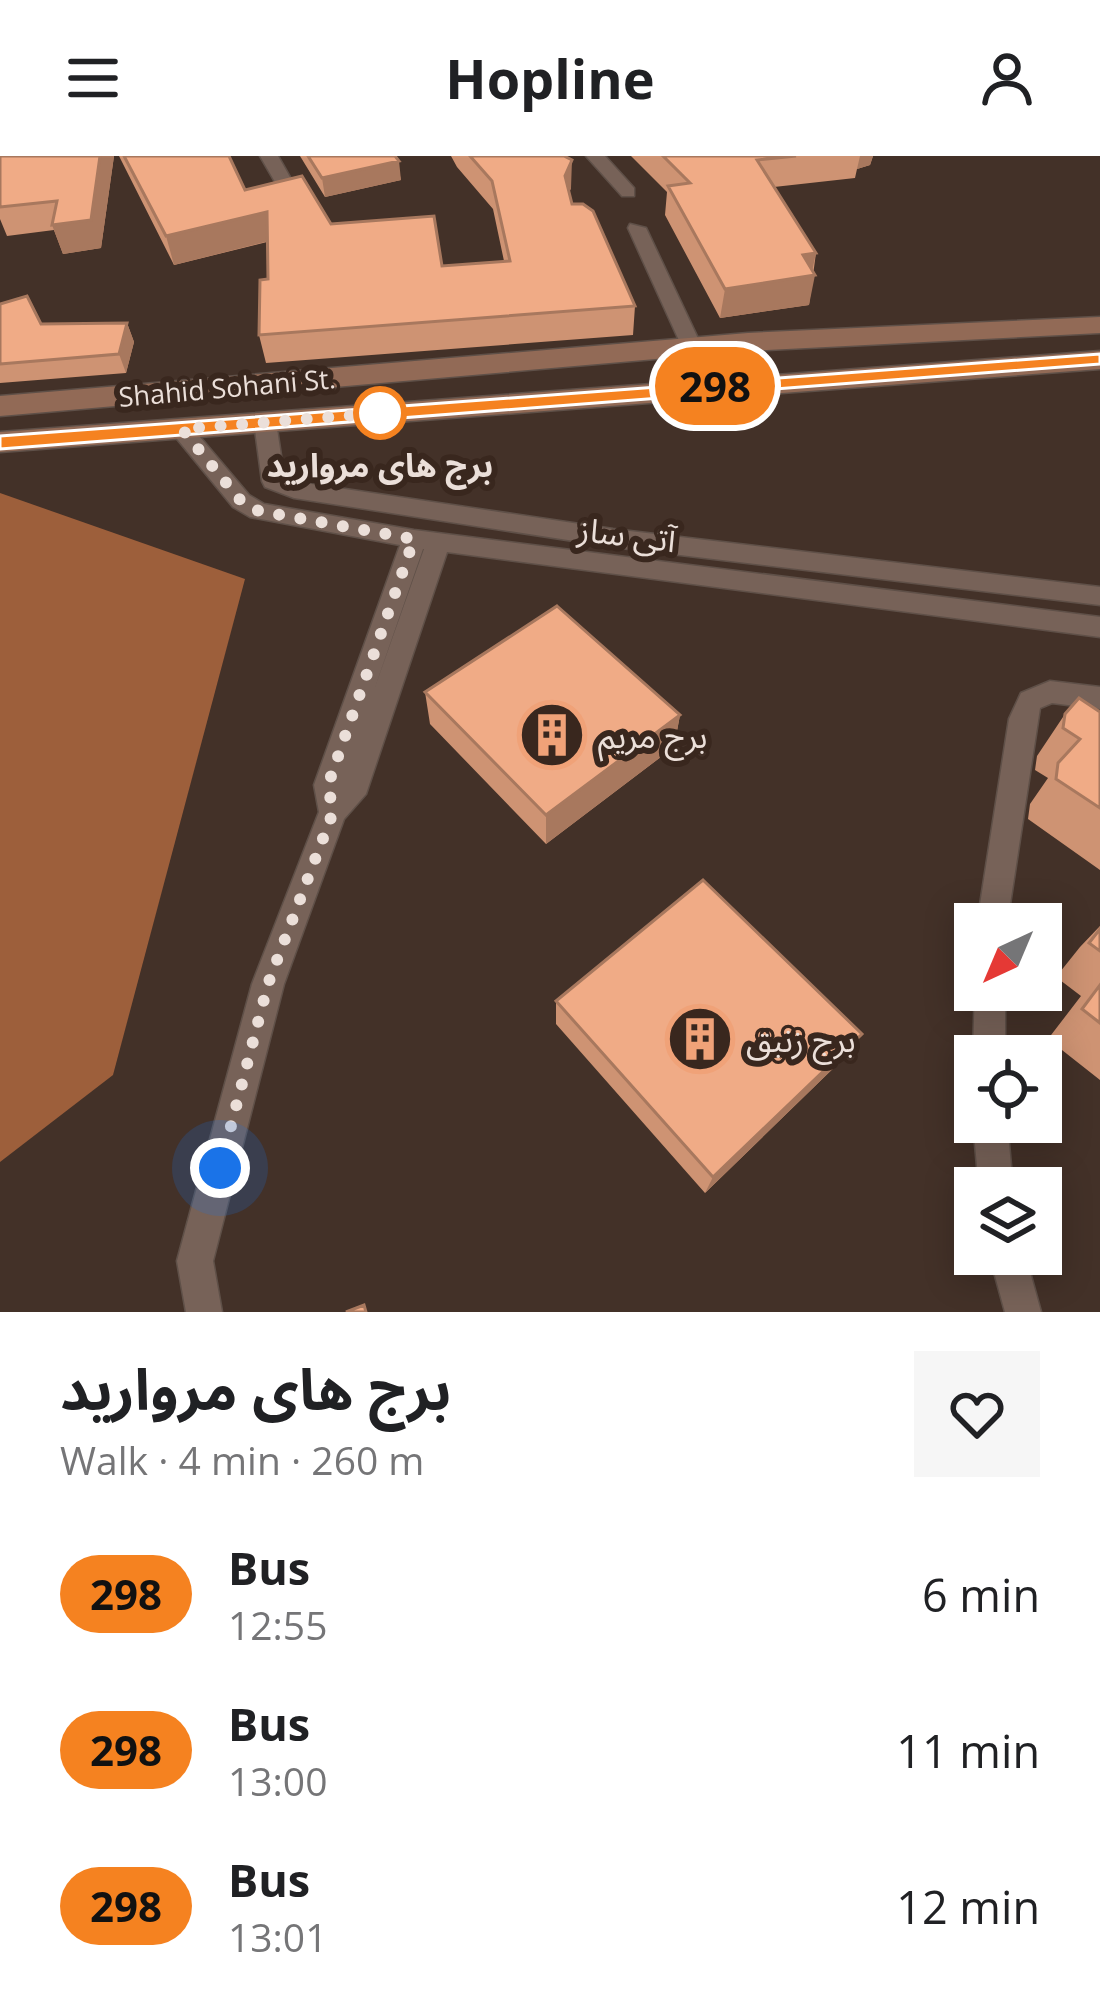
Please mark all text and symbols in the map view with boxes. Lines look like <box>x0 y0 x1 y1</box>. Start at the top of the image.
text: Hopline <box>445 41 655 115</box>
icon: menu <box>60 45 126 111</box>
icon: person <box>974 45 1040 111</box>
line badge: 298 <box>646 347 784 425</box>
text: 298 <box>679 357 751 414</box>
street label: Shahid Sohani St. <box>117 359 337 415</box>
marker: برج های مروارید <box>355 388 405 438</box>
place label: برج های مروارید <box>267 442 493 490</box>
street label: آتی ساز <box>575 506 680 562</box>
building icon: برج مریم <box>517 700 587 770</box>
place label: برج مریم <box>598 713 707 762</box>
north arrow <box>954 903 1062 1011</box>
map controls <box>954 903 1062 1275</box>
building icon: برج زنبق <box>665 1004 735 1074</box>
place label: برج زنبق <box>746 1017 856 1065</box>
button: locate <box>954 1035 1062 1143</box>
your location <box>190 1138 250 1198</box>
button: layers <box>954 1167 1062 1275</box>
text: برج های مروارید <box>60 1349 451 1427</box>
button: heart <box>914 1351 1040 1477</box>
text: Walk · 4 min · 260 m <box>60 1433 424 1486</box>
text: Bus <box>228 1537 310 1598</box>
text: 6 min <box>922 1564 1040 1625</box>
text: 298 <box>90 1565 162 1622</box>
text: 12:55 <box>228 1598 327 1651</box>
text: Bus <box>228 1693 310 1754</box>
text: 11 min <box>896 1720 1040 1781</box>
text: 298 <box>90 1721 162 1778</box>
text: 13:00 <box>228 1754 327 1807</box>
text: Bus <box>228 1849 310 1910</box>
text: 12 min <box>896 1876 1040 1937</box>
text: 298 <box>90 1877 162 1934</box>
text: 13:01 <box>228 1910 327 1963</box>

